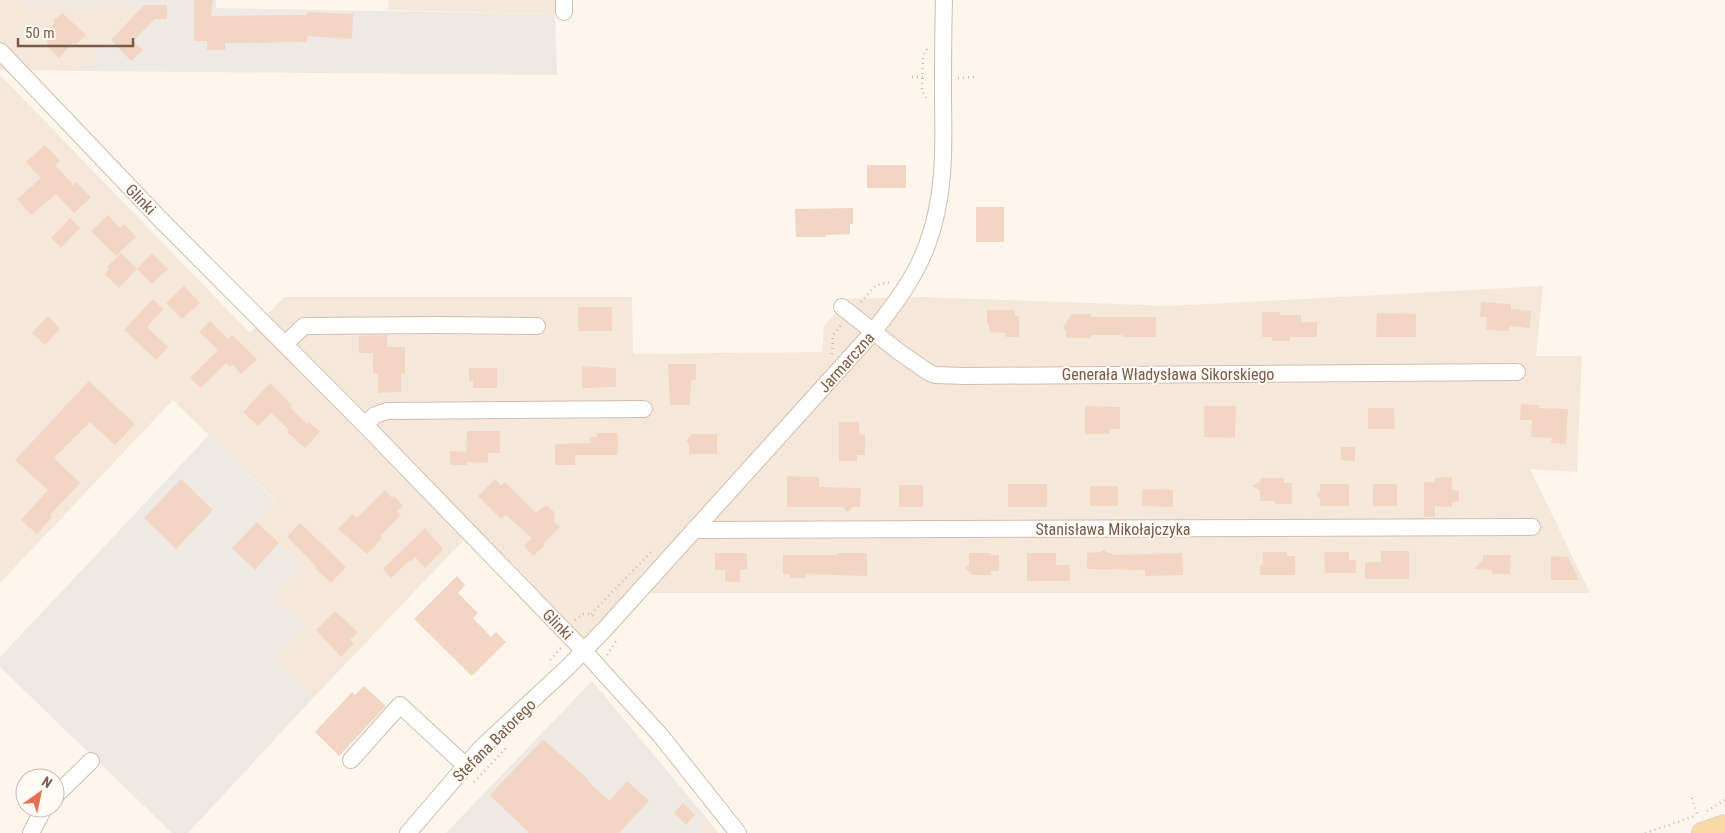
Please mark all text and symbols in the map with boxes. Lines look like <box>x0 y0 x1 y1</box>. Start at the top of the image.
scale bar <box>18 15 132 47</box>
text: 50 m <box>25 24 55 42</box>
street label: Glinki <box>121 180 160 219</box>
street label: Jarmarczna <box>814 328 878 396</box>
street label: Generała Władysława Sikorskiego <box>1062 365 1274 384</box>
street label: Stanisława Mikołajczyka <box>1035 520 1191 539</box>
street label: Glinki <box>538 605 577 644</box>
street label: Stefana Batorego <box>449 695 540 786</box>
north arrow <box>15 768 65 818</box>
text: N <box>39 773 55 791</box>

